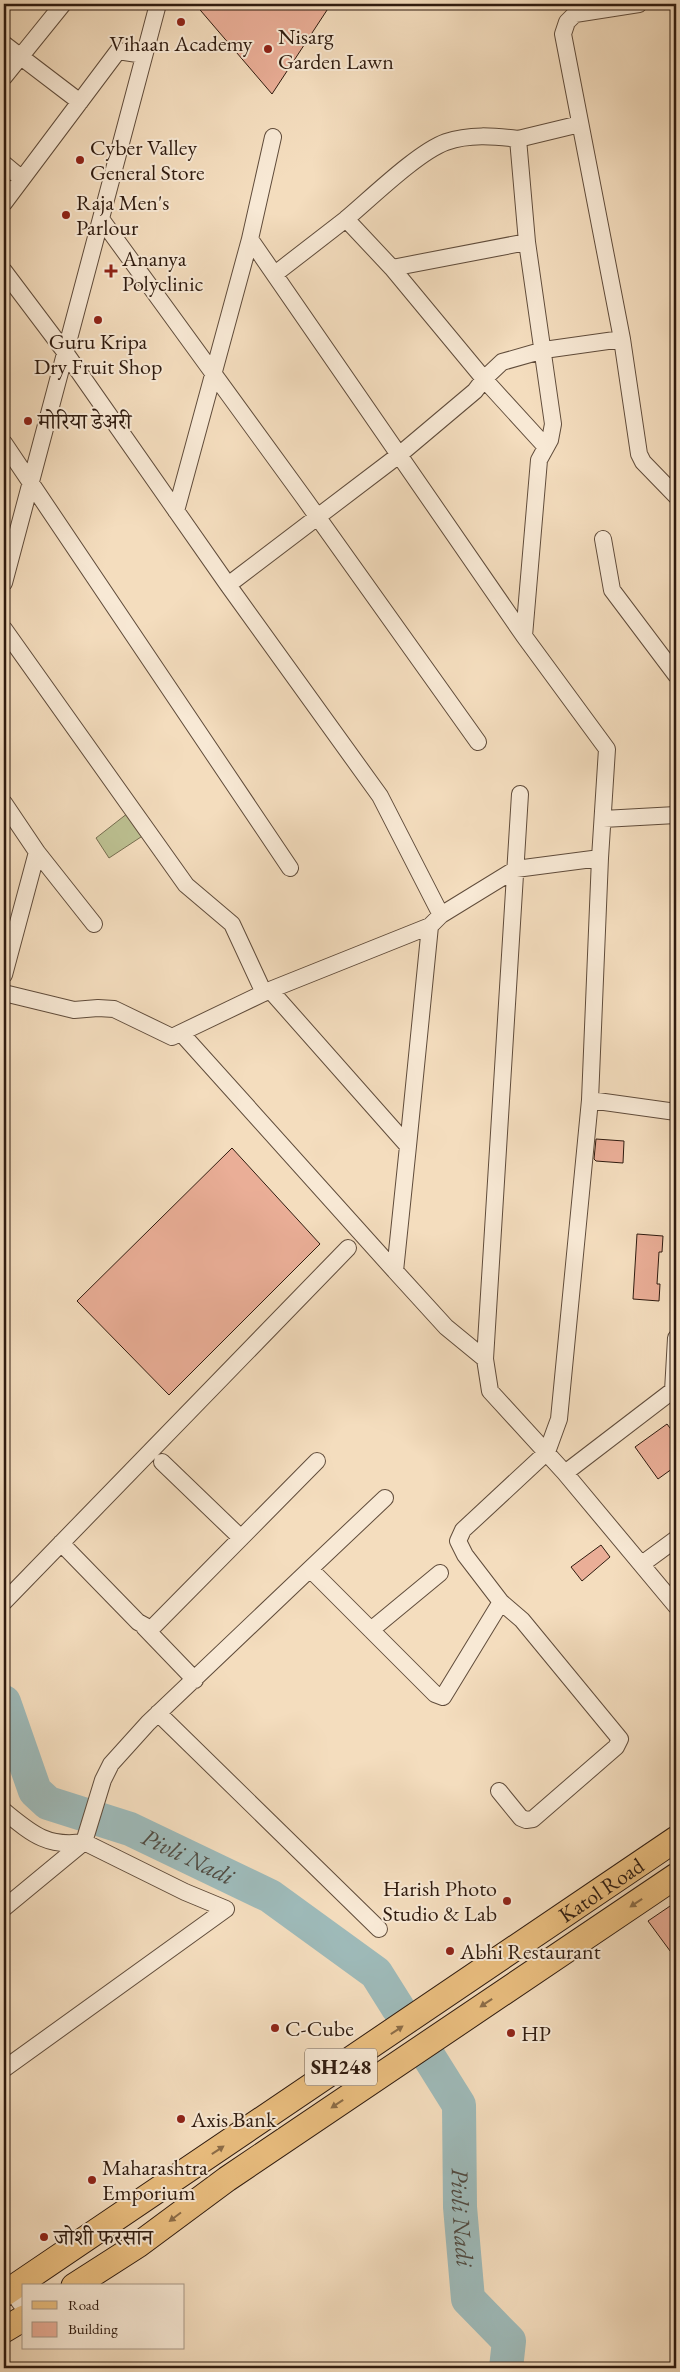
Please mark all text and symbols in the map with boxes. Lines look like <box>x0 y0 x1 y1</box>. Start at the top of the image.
marker: Vihaan Academy <box>175 16 187 28</box>
place label: Nisarg Garden Lawn <box>278 22 394 76</box>
place label: Vihaan Academy <box>110 29 253 58</box>
marker: Nisarg Garden Lawn <box>262 43 274 55</box>
place label: Cyber Valley General Store <box>90 133 205 187</box>
marker: Cyber Valley General Store <box>74 154 86 166</box>
place label: Raja Men's Parlour <box>76 188 169 242</box>
marker: Raja Men's Parlour <box>60 209 72 221</box>
place label: Ananya Polyclinic <box>121 244 204 298</box>
marker: Ananya Polyclinic <box>104 264 118 278</box>
marker: Guru Kripa Dry Fruit Shop <box>92 314 104 326</box>
place label: Guru Kripa Dry Fruit Shop <box>34 327 162 381</box>
place label: मोरिया डेअरी <box>37 407 133 436</box>
marker: मोरिया डेअरी <box>22 415 34 427</box>
water label: Pivli Nadi <box>137 1821 240 1892</box>
street label: Katol Road <box>553 1850 650 1929</box>
place label: Harish Photo Studio & Lab <box>382 1874 497 1928</box>
marker: Harish Photo Studio & Lab <box>501 1895 513 1907</box>
one-way arrow <box>629 1898 642 1908</box>
place label: Abhi Restaurant <box>459 1937 601 1966</box>
marker: Abhi Restaurant <box>444 1945 456 1957</box>
one-way arrow <box>479 1998 493 2008</box>
place label: C-Cube <box>285 2014 354 2043</box>
place label: HP <box>521 2019 551 2048</box>
marker: C-Cube <box>269 2022 281 2034</box>
one-way arrow <box>390 2025 403 2035</box>
marker: HP <box>505 2027 517 2039</box>
road number: SH248 <box>305 2048 377 2086</box>
one-way arrow <box>330 2099 344 2109</box>
place label: Axis Bank <box>190 2105 277 2134</box>
marker: Axis Bank <box>175 2113 187 2125</box>
one-way arrow <box>212 2145 225 2155</box>
place label: Maharashtra Emporium <box>102 2153 208 2207</box>
water label: Pivli Nadi <box>445 2168 481 2269</box>
marker: Maharashtra Emporium <box>86 2174 98 2186</box>
one-way arrow <box>169 2212 182 2223</box>
place label: जोशी फरसान <box>53 2223 155 2252</box>
marker: जोशी फरसान <box>38 2231 50 2243</box>
legend <box>22 2284 185 2350</box>
text: Road <box>68 2295 100 2314</box>
text: Building <box>68 2319 118 2338</box>

